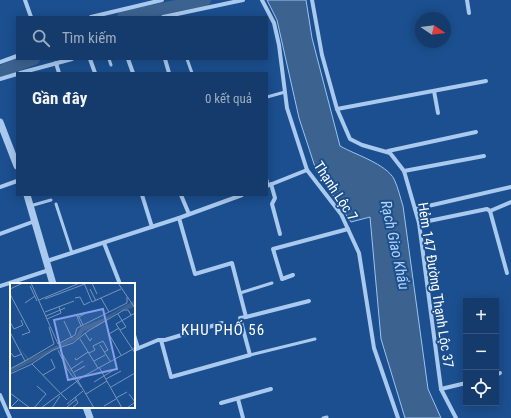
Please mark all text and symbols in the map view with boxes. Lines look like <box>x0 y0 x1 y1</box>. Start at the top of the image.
north arrow <box>415 12 451 48</box>
search box <box>16 16 268 60</box>
icon: search <box>30 27 52 49</box>
text: Tìm kiếm <box>62 29 117 47</box>
text: Gần đây <box>32 88 87 108</box>
text: 0 kết quả <box>205 91 252 106</box>
street label: Thạnh Lộc 7 <box>311 158 361 224</box>
water label: Rạch Giao Khẩu <box>377 199 413 291</box>
street label: Hẻm 147 Đường Thạnh Lộc 37 <box>415 201 457 369</box>
inset map <box>10 283 135 408</box>
map controls <box>463 298 499 406</box>
button: + <box>463 298 499 334</box>
district label: KHU PHỐ 56 <box>181 320 265 339</box>
button: − <box>463 334 499 370</box>
button: locate <box>463 370 499 406</box>

